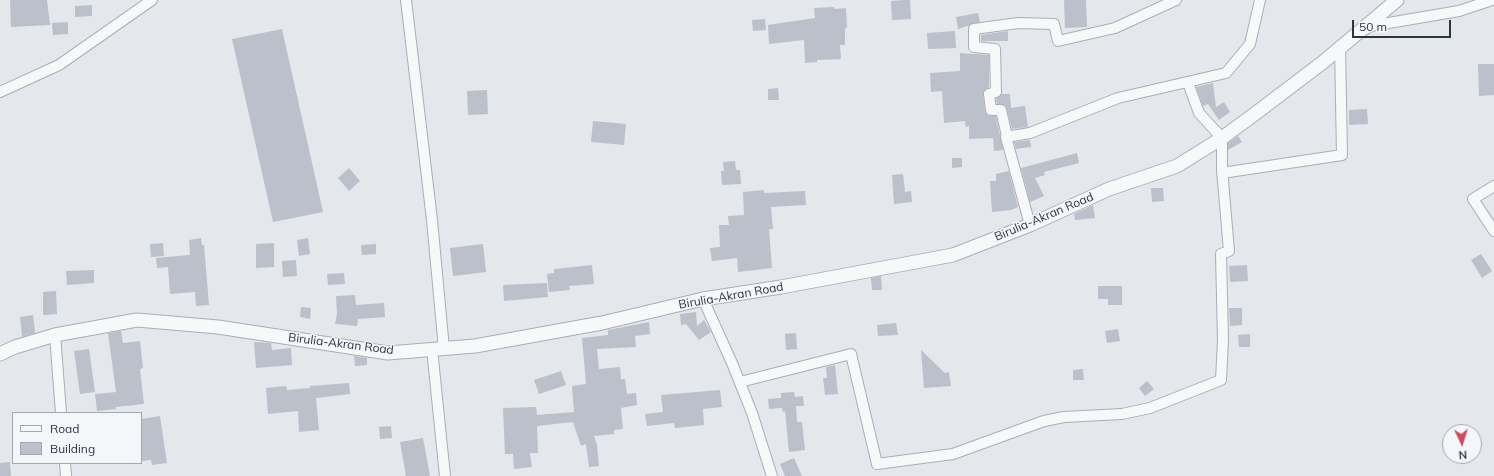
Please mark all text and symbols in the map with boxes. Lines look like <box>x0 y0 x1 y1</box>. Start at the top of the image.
scale bar <box>1354 12 1453 38</box>
text: 50 m <box>1359 19 1387 34</box>
street label: Birulia-Akran Road <box>992 190 1096 244</box>
street label: Birulia-Akran Road <box>677 280 785 312</box>
street label: Birulia-Akran Road <box>287 330 395 358</box>
legend <box>12 412 142 464</box>
text: Road <box>50 421 79 436</box>
north arrow <box>1442 424 1482 464</box>
text: Building <box>50 441 95 456</box>
text: N <box>1458 448 1467 462</box>

